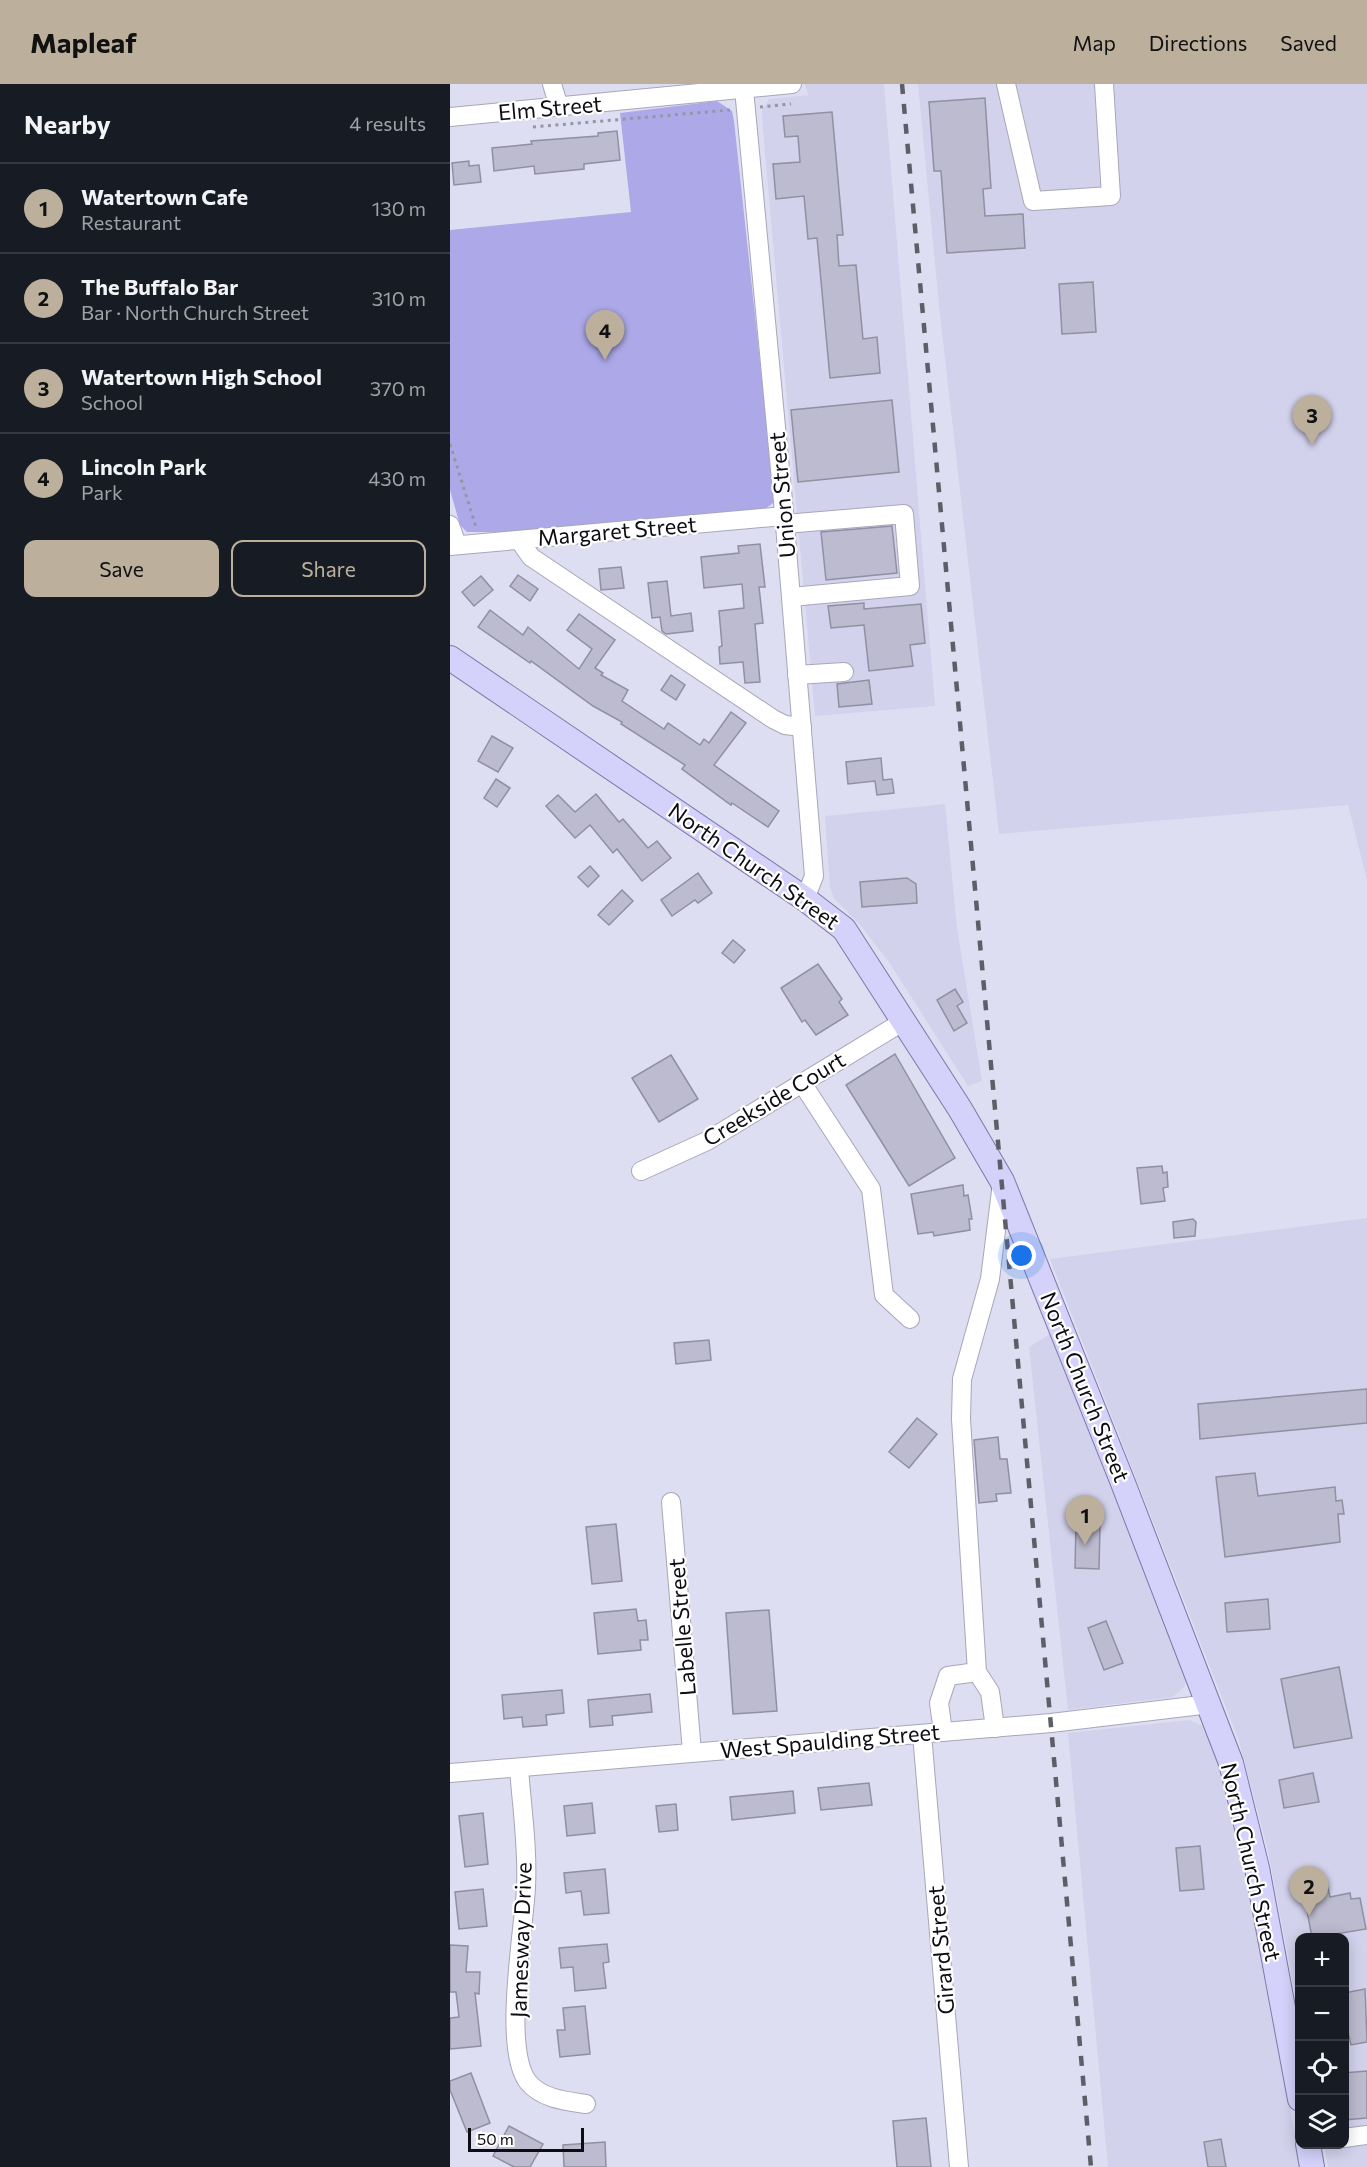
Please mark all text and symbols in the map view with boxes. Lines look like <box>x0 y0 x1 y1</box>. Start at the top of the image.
text: Mapleaf <box>30 25 137 59</box>
text: Map <box>1073 30 1116 55</box>
text: Directions <box>1149 30 1247 55</box>
text: Saved <box>1280 30 1337 55</box>
street label: Elm Street <box>497 90 603 125</box>
text: Nearby <box>24 108 111 139</box>
text: 4 results <box>349 111 426 135</box>
text: Watertown Cafe <box>81 183 248 210</box>
text: 1 <box>39 196 48 220</box>
text: 130 m <box>372 196 426 220</box>
text: Restaurant <box>81 210 181 234</box>
text: The Buffalo Bar <box>81 273 238 300</box>
text: 2 <box>38 286 49 310</box>
text: 310 m <box>372 286 426 310</box>
text: Bar · North Church Street <box>81 300 309 324</box>
pin: 4 <box>586 310 624 360</box>
text: Watertown High School <box>81 363 322 390</box>
text: 3 <box>38 376 49 400</box>
text: 370 m <box>370 376 426 400</box>
text: School <box>81 390 143 414</box>
pin: 3 <box>1292 396 1332 445</box>
street label: Union Street <box>763 431 800 559</box>
text: Lincoln Park <box>81 453 207 480</box>
text: 4 <box>37 466 50 490</box>
text: 430 m <box>368 466 426 490</box>
text: Park <box>81 480 123 504</box>
street label: Margaret Street <box>536 510 698 551</box>
button: Save <box>24 540 219 597</box>
button: Share <box>231 540 426 597</box>
street label: North Church Street <box>664 796 845 935</box>
street label: Creekside Court <box>698 1046 850 1152</box>
your location <box>1007 1241 1036 1270</box>
street label: North Church Street <box>1035 1288 1136 1486</box>
pin: 1 <box>1066 1496 1104 1545</box>
street label: Labelle Street <box>662 1557 701 1697</box>
street label: West Spaulding Street <box>719 1717 941 1764</box>
street label: North Church Street <box>1216 1760 1287 1964</box>
street label: Jamesway Drive <box>504 1862 537 2018</box>
pin: 2 <box>1290 1866 1328 1916</box>
street label: Girard Street <box>921 1884 960 2016</box>
map controls <box>1295 1933 1349 2149</box>
button: + <box>1295 1933 1349 1987</box>
button: − <box>1295 1987 1349 2041</box>
button: locate <box>1295 2041 1349 2095</box>
button: layers <box>1295 2095 1349 2149</box>
scale bar <box>468 2125 584 2152</box>
text: 50 m <box>477 2129 514 2148</box>

